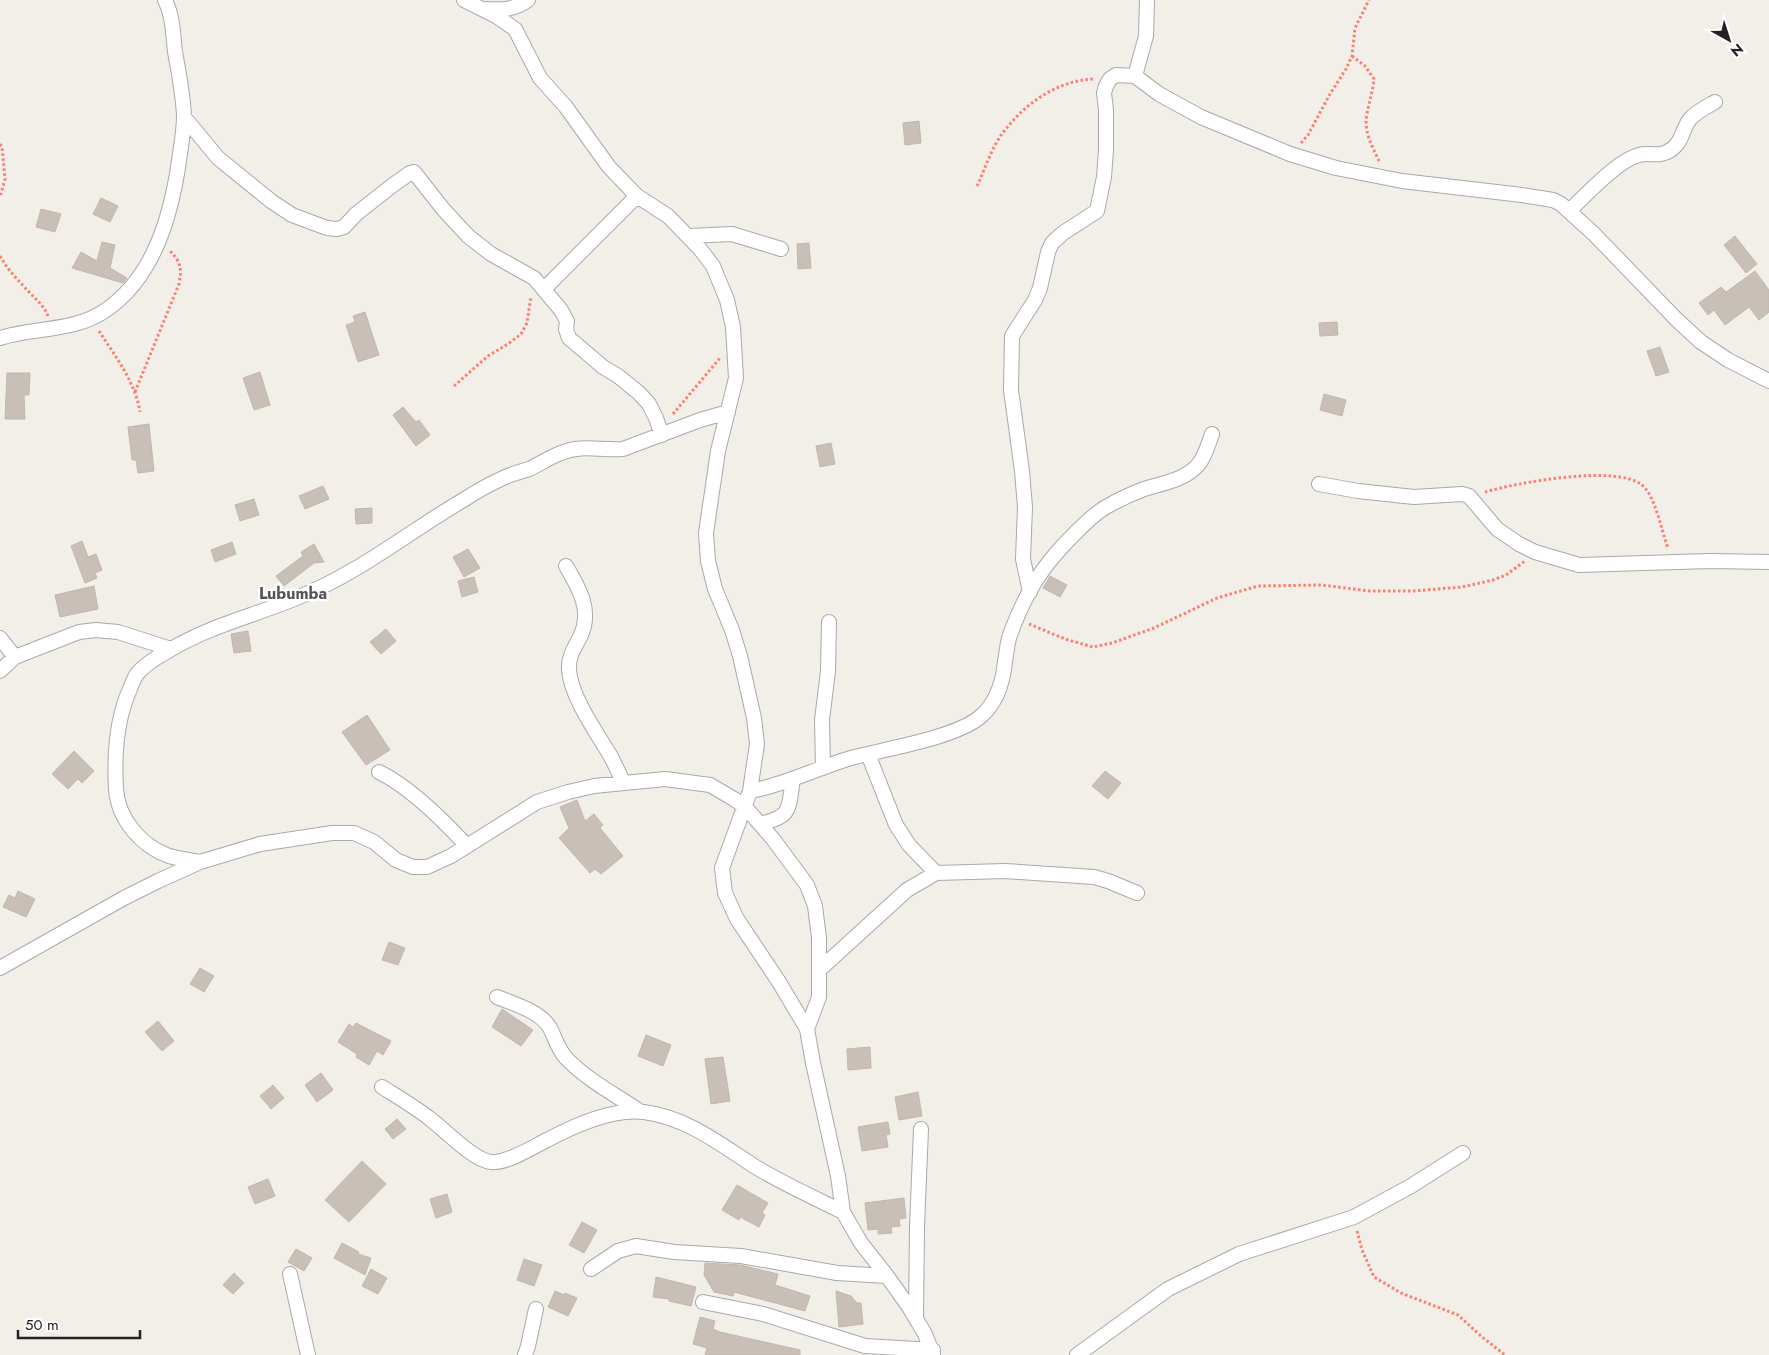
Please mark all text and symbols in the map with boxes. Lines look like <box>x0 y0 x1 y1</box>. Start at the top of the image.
north arrow <box>1704 15 1754 65</box>
text: N <box>1727 39 1748 61</box>
district label: Lubumba <box>259 582 327 605</box>
scale bar <box>18 1308 140 1340</box>
text: 50 m <box>25 1314 59 1336</box>

